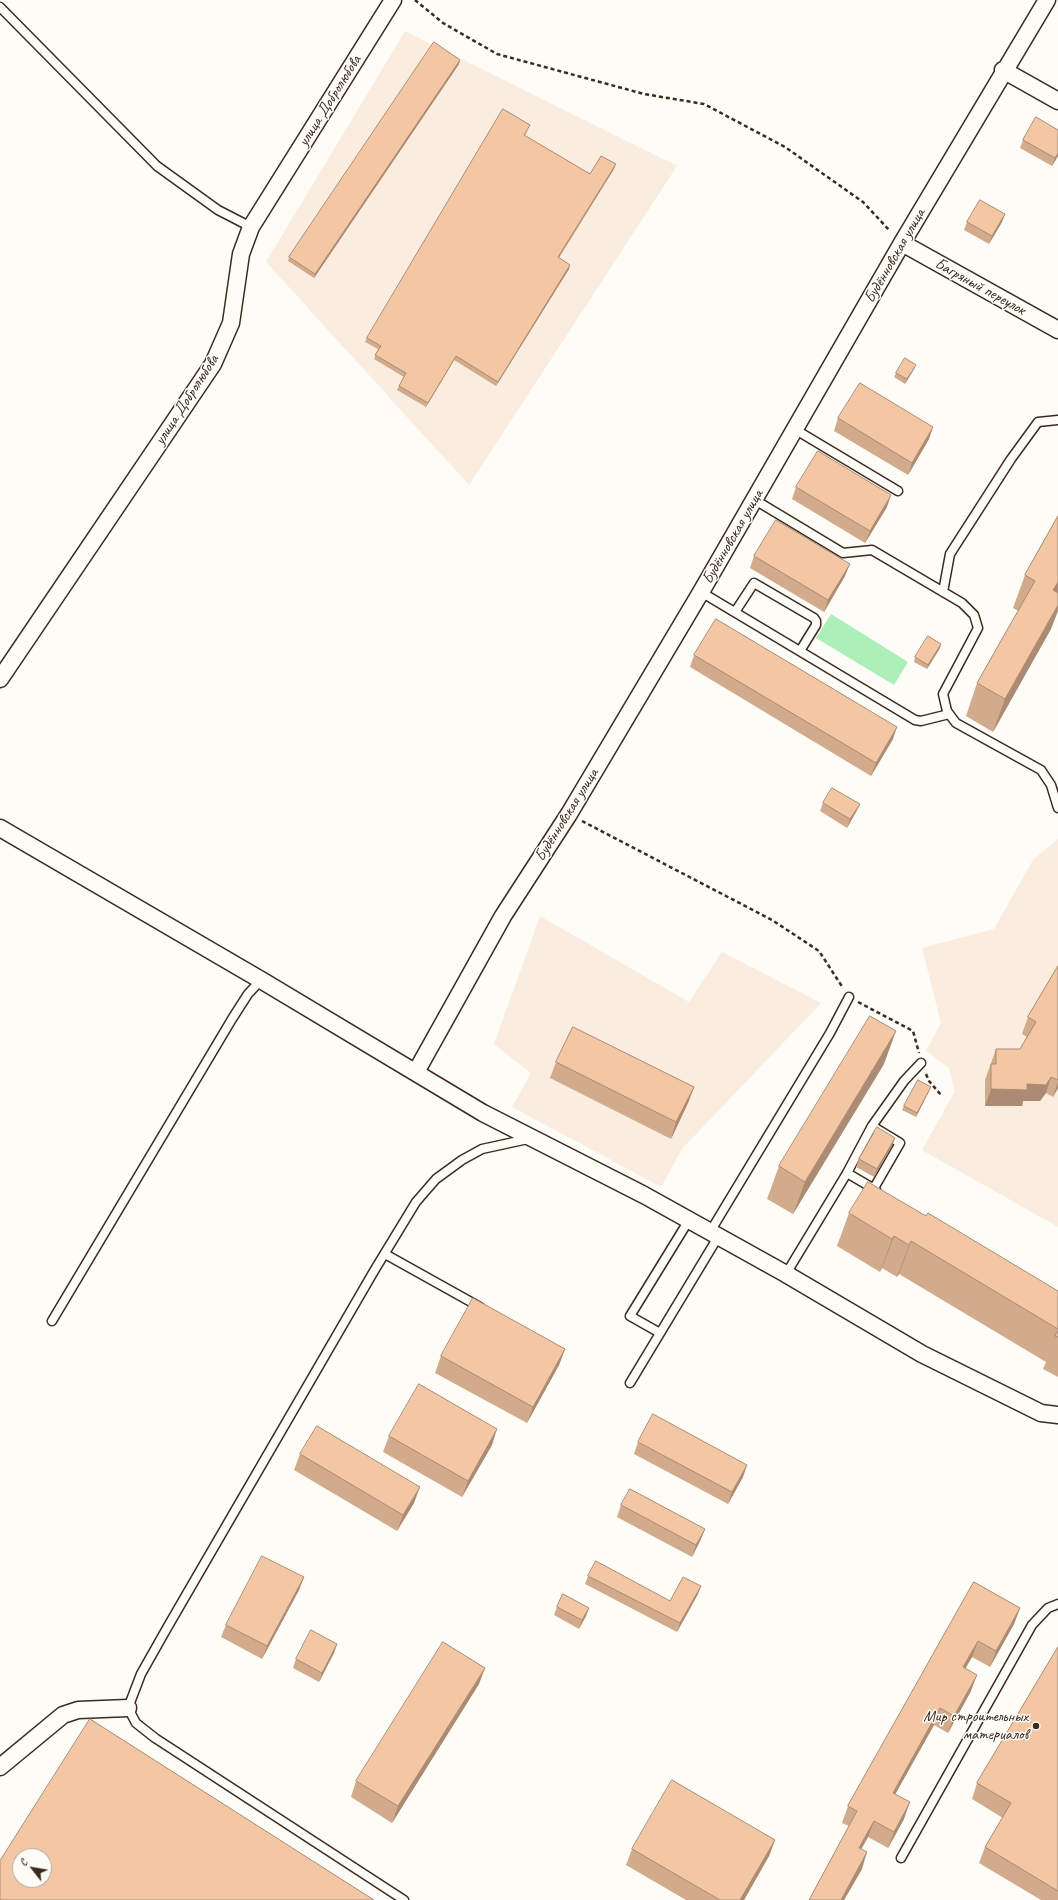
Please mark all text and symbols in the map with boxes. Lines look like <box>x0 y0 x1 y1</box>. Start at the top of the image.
street label: улица Добролюбова <box>294 52 366 150</box>
street label: Будённовская улица <box>860 206 930 306</box>
street label: Багряный переулок <box>931 254 1029 320</box>
street label: улица Добролюбова <box>151 351 223 449</box>
street label: Будённовская улица <box>698 487 768 587</box>
street label: Будённовская улица <box>531 765 603 865</box>
place label: Мир строительных материалов <box>923 1707 1028 1745</box>
marker: Мир строительных материалов <box>1031 1721 1041 1731</box>
north arrow <box>12 1848 52 1888</box>
text: С <box>15 1856 30 1868</box>

